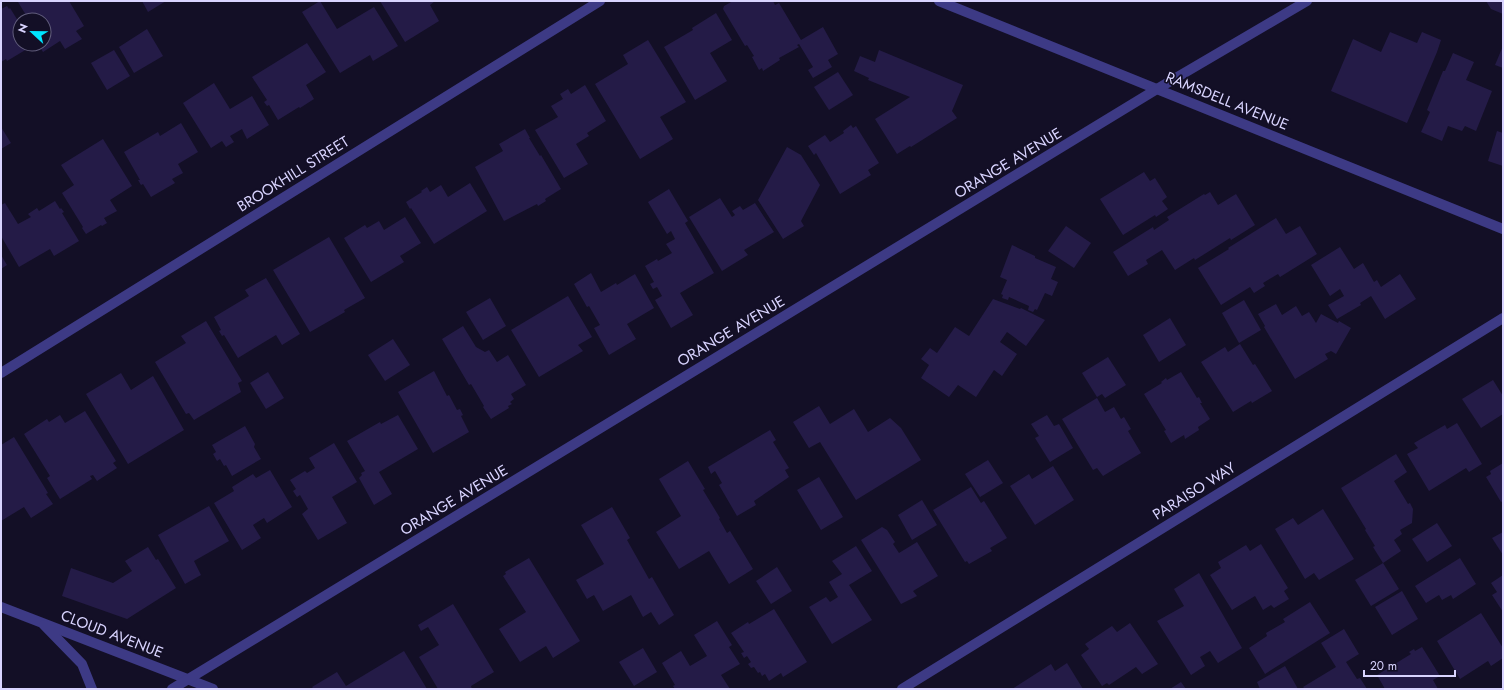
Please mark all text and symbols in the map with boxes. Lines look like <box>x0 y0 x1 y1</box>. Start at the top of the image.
north arrow <box>12 12 52 52</box>
text: N <box>14 21 32 35</box>
street label: RAMSDELL AVENUE <box>1162 66 1292 136</box>
street label: ORANGE AVENUE <box>950 122 1066 204</box>
street label: BROOKHILL STREET <box>233 131 353 217</box>
street label: ORANGE AVENUE <box>673 290 789 372</box>
street label: PARAISO WAY <box>1148 456 1240 525</box>
street label: ORANGE AVENUE <box>396 459 512 541</box>
street label: CLOUD AVENUE <box>57 604 167 664</box>
scale bar <box>1364 652 1455 678</box>
text: 20 m <box>1370 657 1397 675</box>

